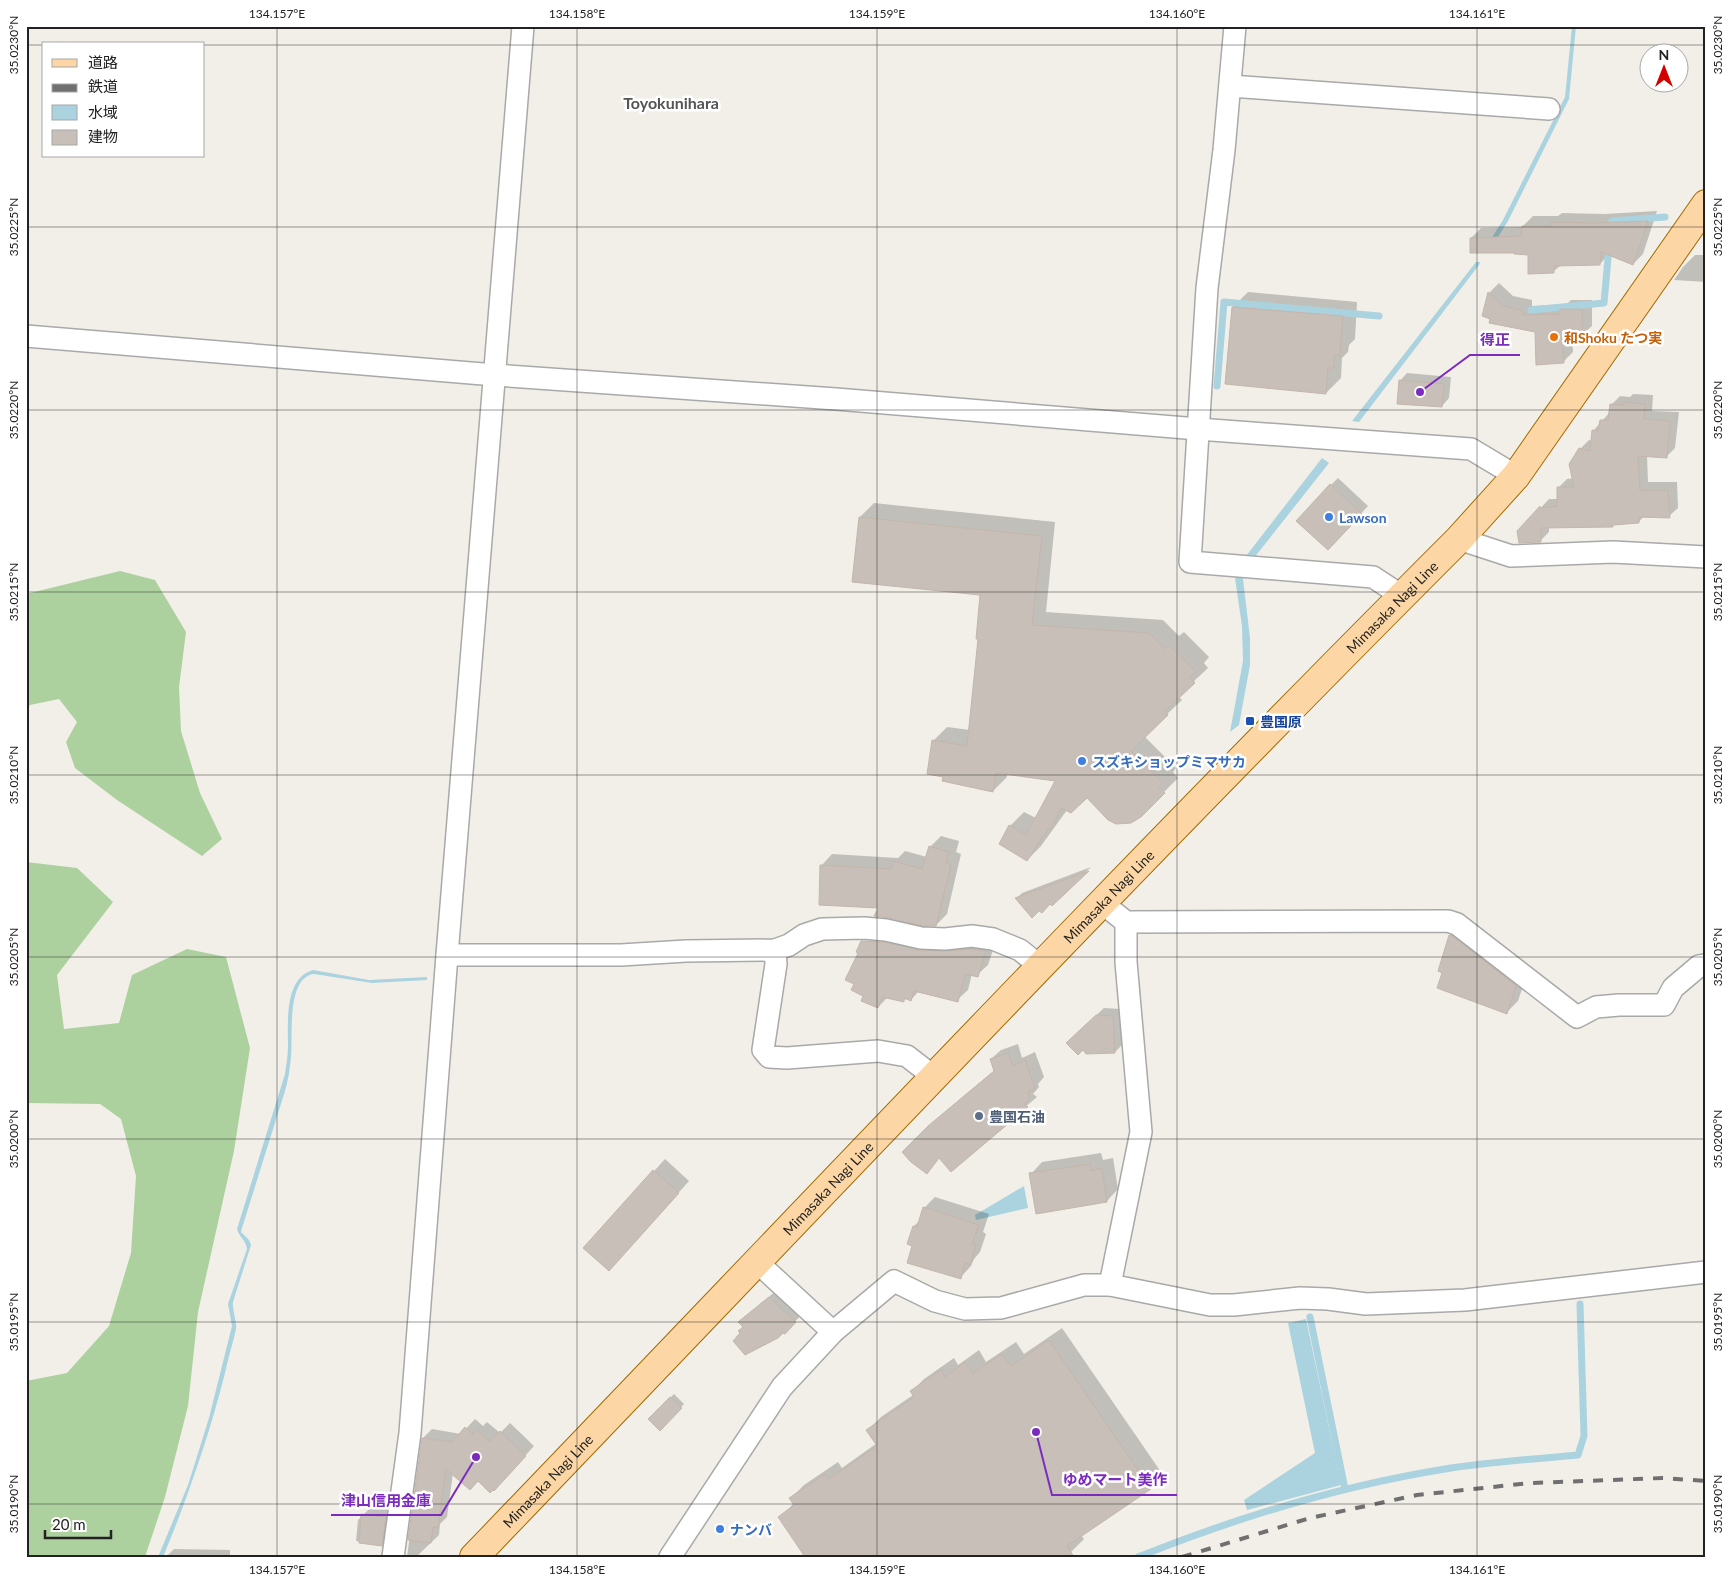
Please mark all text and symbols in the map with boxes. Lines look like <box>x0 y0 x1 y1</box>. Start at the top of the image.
text: 134.157°E <box>249 6 305 21</box>
text: 134.158°E <box>549 6 605 21</box>
text: 134.159°E <box>849 6 905 21</box>
text: 134.160°E <box>1149 6 1205 21</box>
text: 134.161°E <box>1449 6 1505 21</box>
text: 35.0230°N <box>6 16 21 74</box>
text: 35.0230°N <box>1710 16 1725 74</box>
legend <box>42 42 205 158</box>
north arrow <box>1640 42 1690 92</box>
text: N <box>1659 46 1669 63</box>
text: 道路 <box>88 53 118 71</box>
text: 鉄道 <box>88 77 118 95</box>
district label: Toyokunihara <box>623 93 719 112</box>
text: 水域 <box>88 103 118 121</box>
text: 建物 <box>88 127 118 145</box>
text: 35.0225°N <box>6 198 21 256</box>
text: 35.0225°N <box>1710 198 1725 256</box>
callout: 得正 <box>1470 325 1520 355</box>
place label: 和Shoku たつ実 <box>1564 329 1662 346</box>
text: 得正 <box>1480 330 1510 348</box>
marker: 和Shoku たつ実 <box>1548 331 1560 343</box>
text: 35.0220°N <box>6 381 21 439</box>
text: 35.0220°N <box>1710 381 1725 439</box>
place label: Lawson <box>1339 509 1387 526</box>
marker: Lawson <box>1323 511 1335 523</box>
street label: Mimasaka Nagi Line <box>1342 557 1441 656</box>
text: 35.0215°N <box>6 563 21 621</box>
text: 35.0215°N <box>1710 563 1725 621</box>
place label: 豊国原 <box>1260 713 1302 730</box>
marker: 豊国原 <box>1244 715 1256 727</box>
text: 35.0210°N <box>6 746 21 804</box>
text: 35.0210°N <box>1710 746 1725 804</box>
place label: スズキショップミマサカ <box>1092 753 1246 770</box>
marker: スズキショップミマサカ <box>1076 755 1088 767</box>
street label: Mimasaka Nagi Line <box>1059 846 1157 946</box>
text: 35.0205°N <box>6 928 21 986</box>
text: 35.0205°N <box>1710 928 1725 986</box>
place label: 豊国石油 <box>989 1108 1045 1125</box>
text: 35.0200°N <box>6 1110 21 1168</box>
marker: 豊国石油 <box>973 1110 985 1122</box>
text: 35.0200°N <box>1710 1110 1725 1168</box>
street label: Mimasaka Nagi Line <box>779 1138 876 1238</box>
text: 35.0195°N <box>6 1293 21 1351</box>
text: 35.0195°N <box>1710 1293 1725 1351</box>
street label: Mimasaka Nagi Line <box>499 1430 596 1531</box>
callout: ゆめマート美作 <box>1052 1465 1177 1495</box>
text: ゆめマート美作 <box>1062 1470 1168 1488</box>
text: 35.0190°N <box>6 1475 21 1533</box>
text: 35.0190°N <box>1710 1475 1725 1533</box>
callout: 津山信用金庫 <box>331 1485 441 1515</box>
text: 津山信用金庫 <box>341 1491 431 1509</box>
scale bar <box>45 1508 111 1540</box>
text: 20 m <box>52 1515 86 1533</box>
place label: ナンバ <box>730 1521 772 1538</box>
marker: ナンバ <box>714 1523 726 1535</box>
text: 134.157°E <box>249 1562 305 1577</box>
text: 134.158°E <box>549 1562 605 1577</box>
text: 134.159°E <box>849 1562 905 1577</box>
text: 134.160°E <box>1149 1562 1205 1577</box>
text: 134.161°E <box>1449 1562 1505 1577</box>

